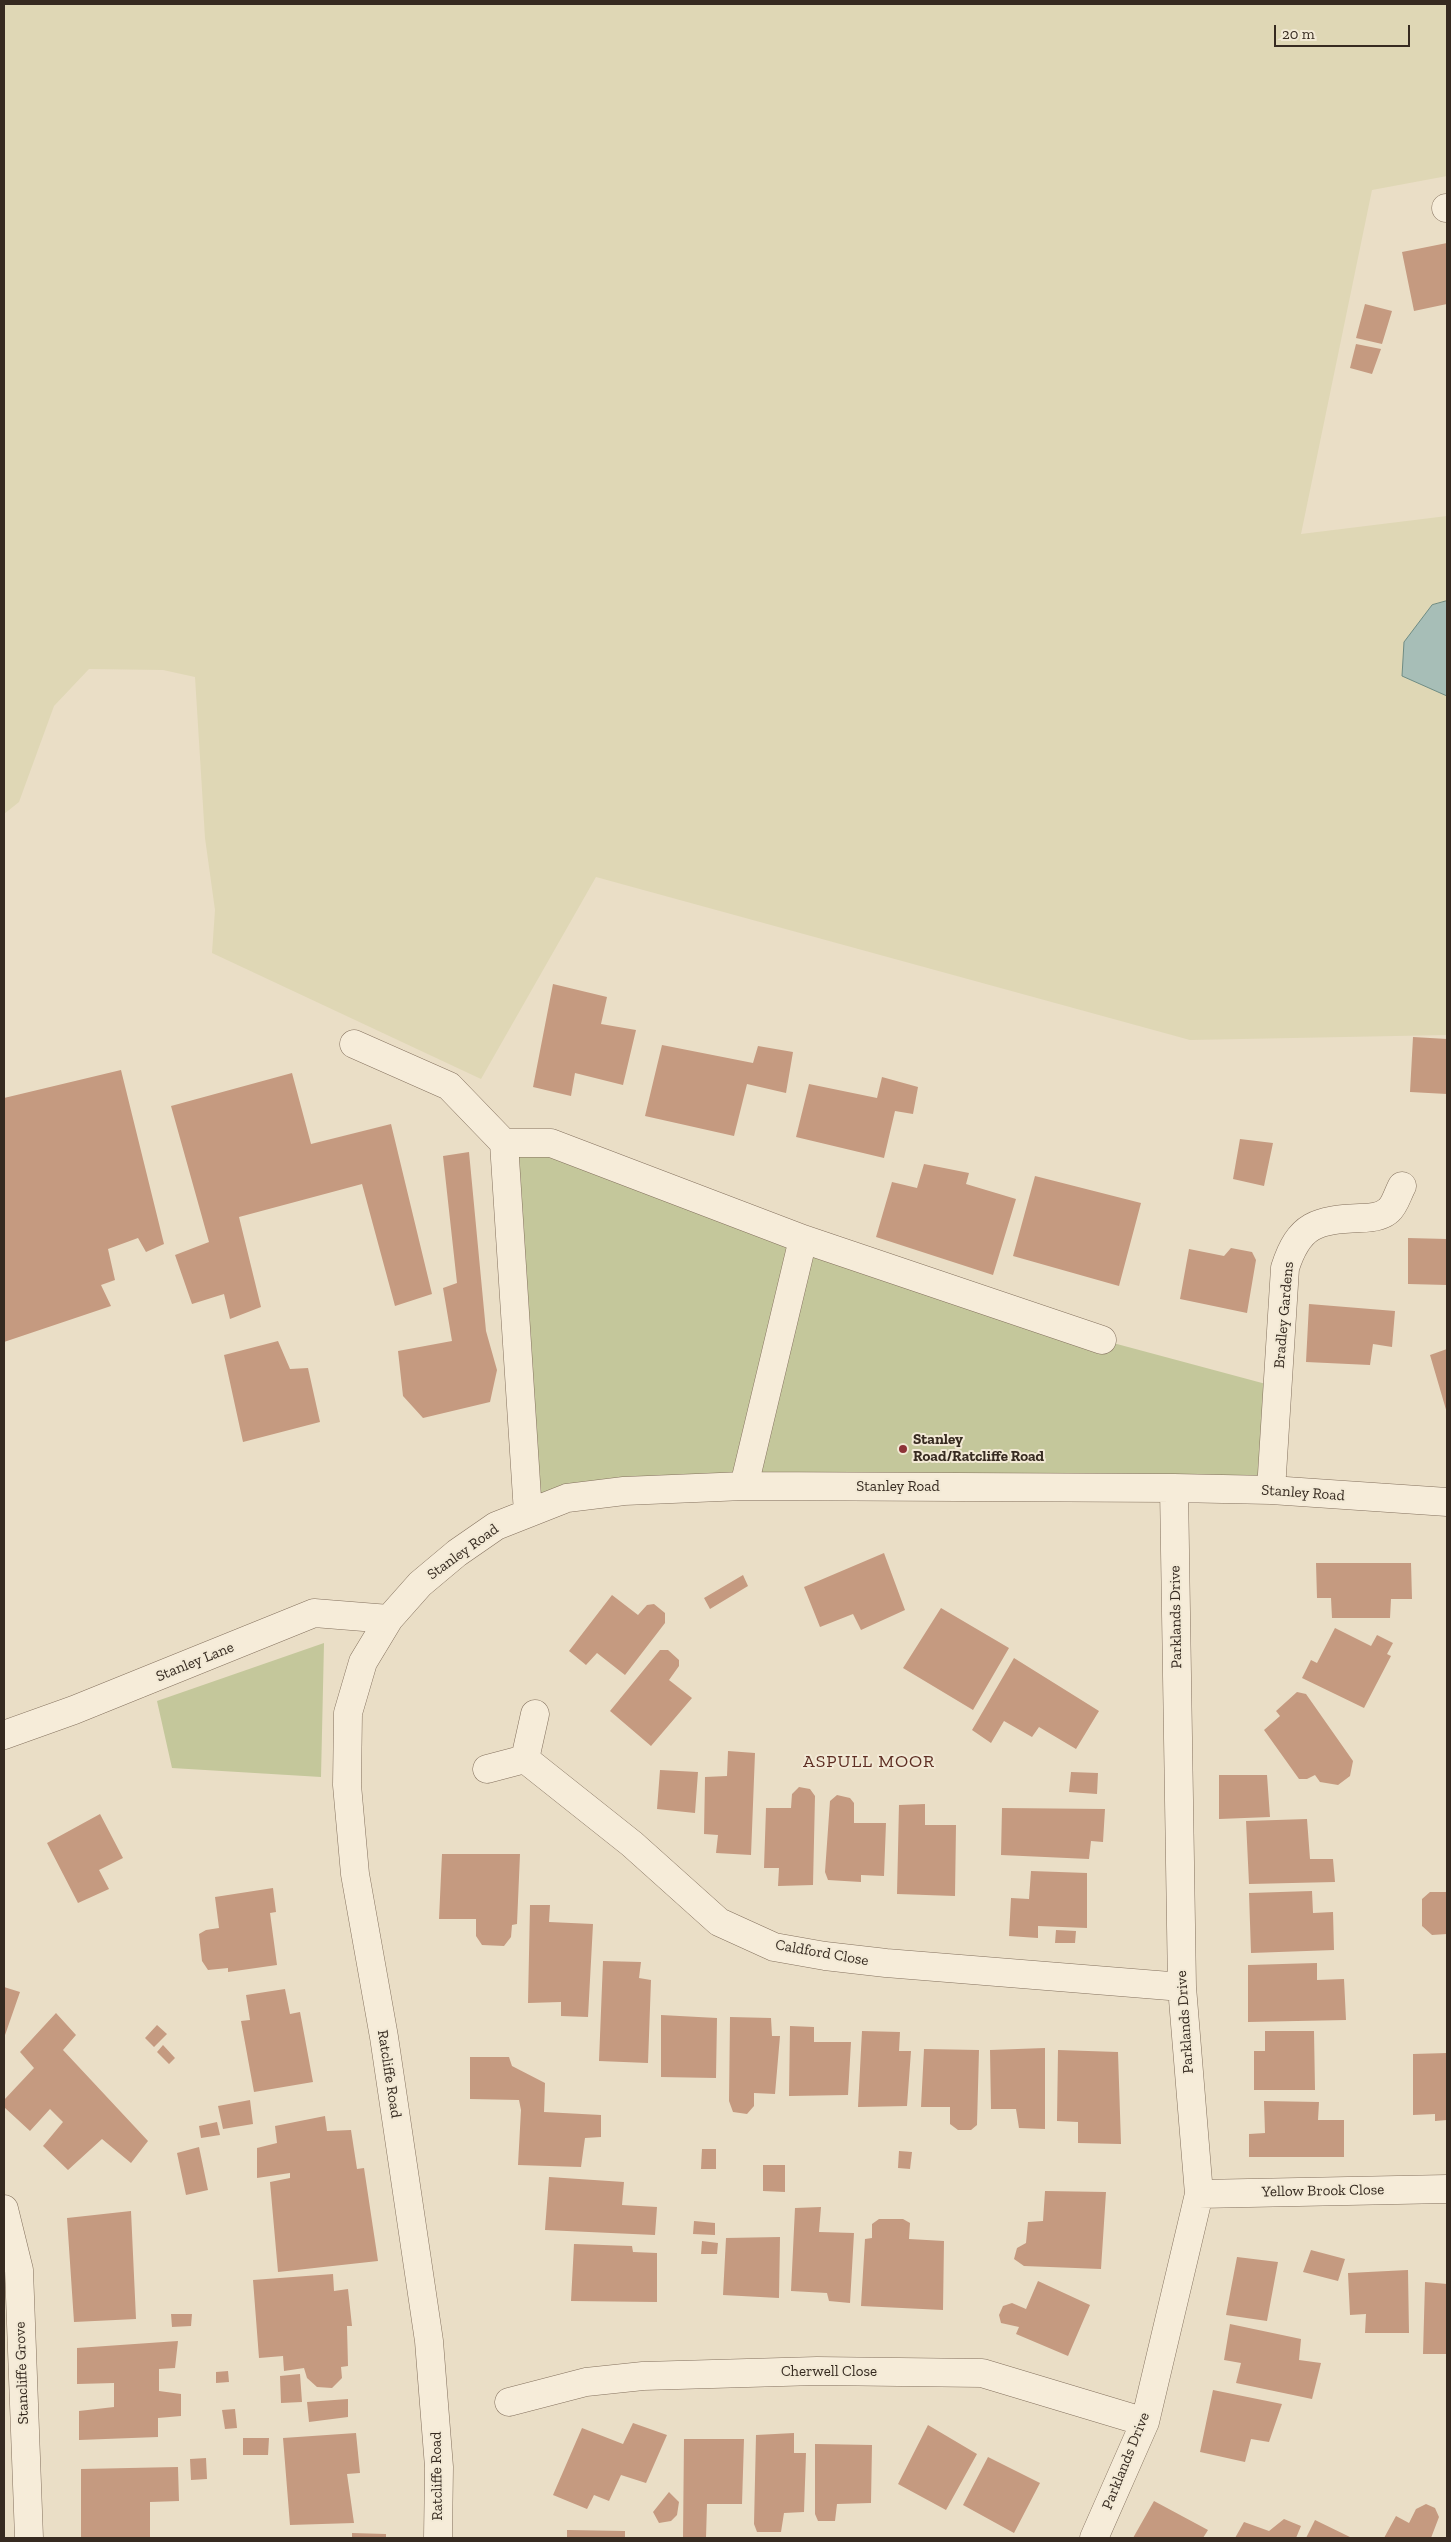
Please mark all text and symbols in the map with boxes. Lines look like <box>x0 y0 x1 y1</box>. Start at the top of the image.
scale bar <box>1276 15 1412 47</box>
text: 20 m <box>1282 25 1315 43</box>
street label: Bradley Gardens <box>1270 1261 1298 1369</box>
place label: Stanley Road/Ratcliffe Road <box>913 1431 1044 1466</box>
marker: Stanley Road/Ratcliffe Road <box>897 1443 909 1455</box>
street label: Stanley Road <box>856 1478 940 1496</box>
street label: Stanley Road <box>1261 1481 1345 1505</box>
street label: Stanley Road <box>424 1520 502 1584</box>
street label: Parklands Drive <box>1166 1565 1186 1669</box>
street label: Stanley Lane <box>153 1638 237 1686</box>
district label: ASPULL MOOR <box>802 1751 936 1773</box>
street label: Caldford Close <box>774 1936 870 1970</box>
street label: Parklands Drive <box>1172 1970 1198 2074</box>
street label: Ratcliffe Road <box>373 2029 405 2119</box>
street label: Yellow Brook Close <box>1262 2181 1384 2201</box>
street label: Stancliffe Grove <box>11 2321 33 2425</box>
street label: Cherwell Close <box>781 2363 877 2381</box>
street label: Parklands Drive <box>1098 2410 1154 2512</box>
street label: Ratcliffe Road <box>427 2431 447 2521</box>

